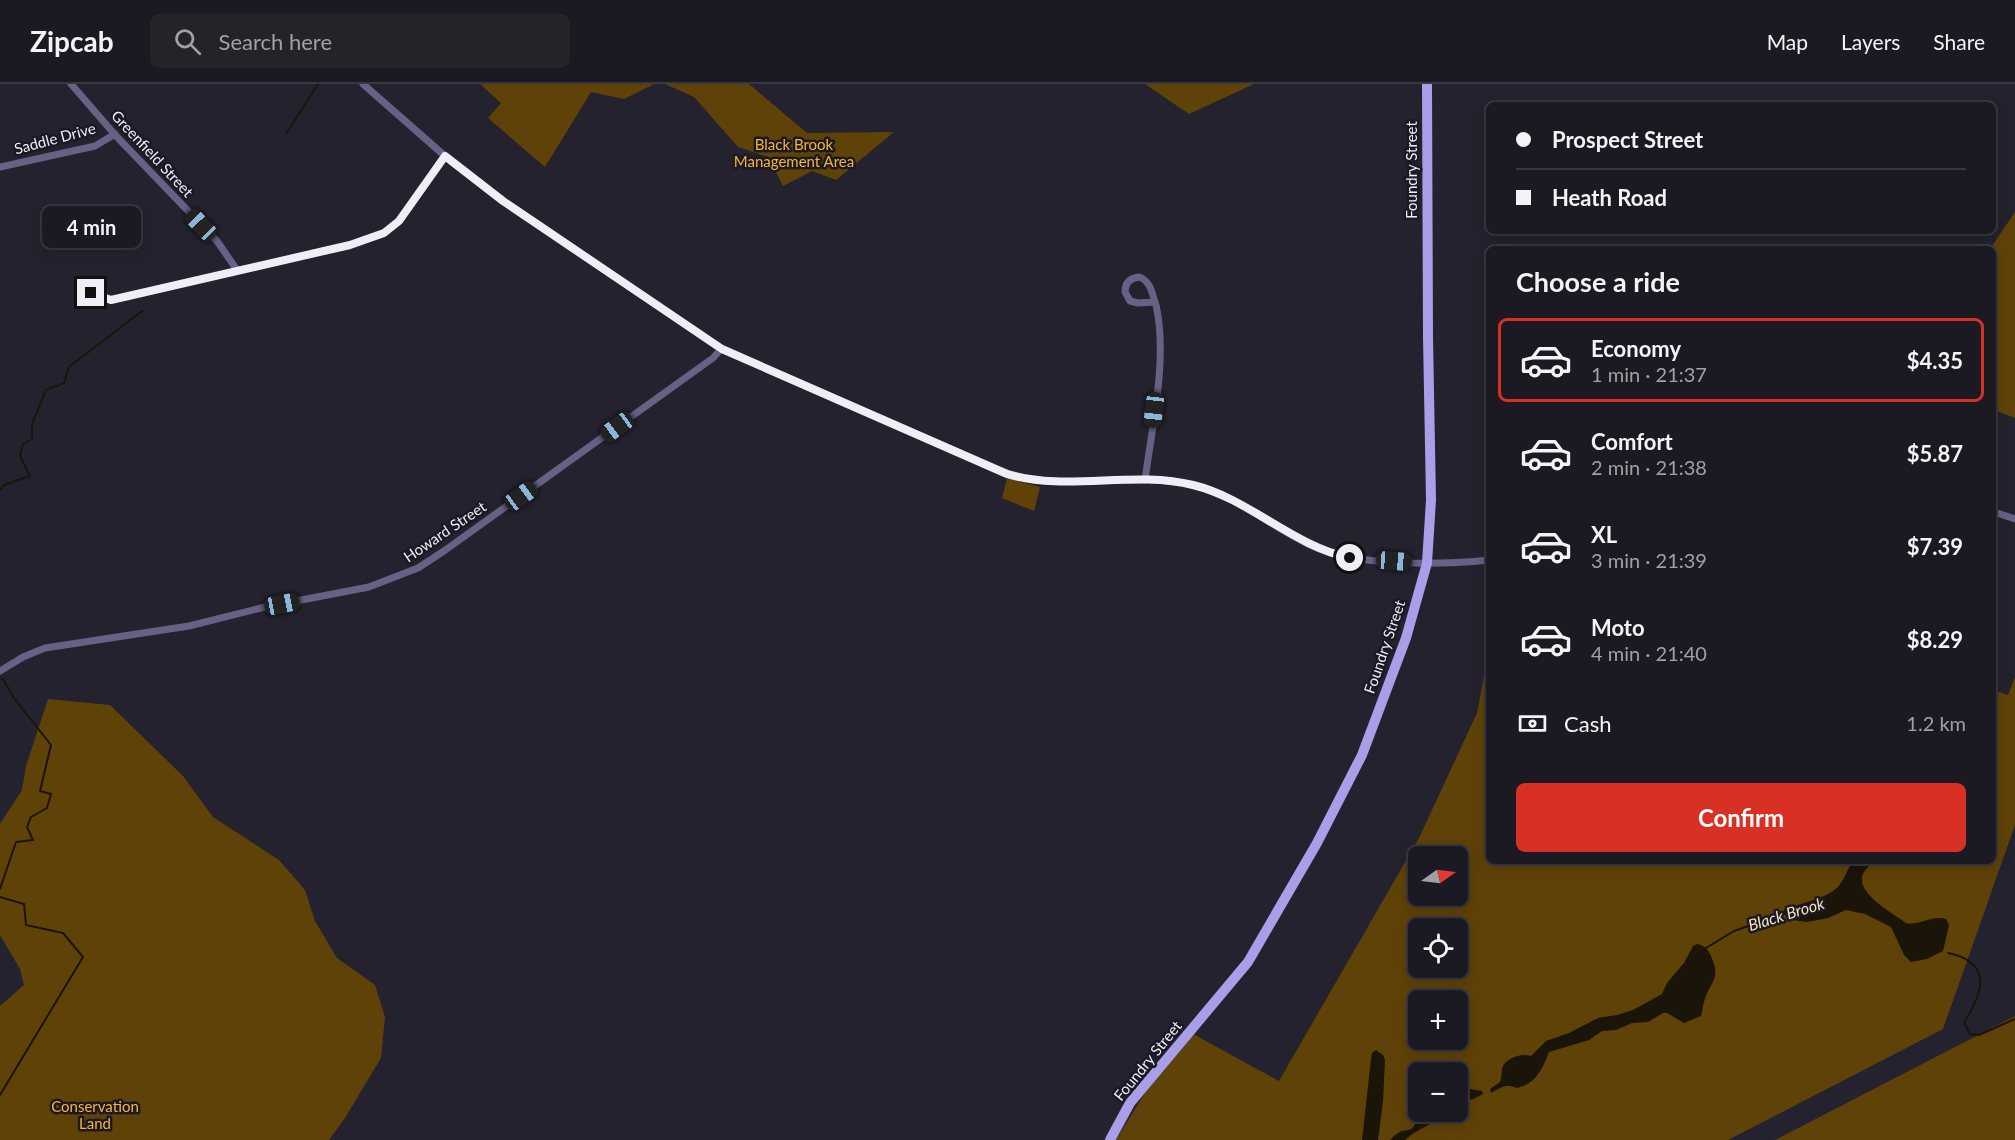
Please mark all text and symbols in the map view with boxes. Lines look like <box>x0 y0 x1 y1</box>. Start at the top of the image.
search box <box>150 14 570 68</box>
text: Zipcab <box>30 24 114 58</box>
icon: search <box>171 25 204 58</box>
text: Search here <box>219 28 332 55</box>
text: Map <box>1767 29 1808 54</box>
text: Layers <box>1841 29 1900 54</box>
text: Share <box>1933 29 1985 54</box>
street label: Greenfield Street <box>108 106 198 201</box>
street label: Saddle Drive <box>12 119 97 158</box>
street label: Foundry Street <box>1402 121 1420 219</box>
text: Prospect Street <box>1552 126 1703 153</box>
park label: Black Brook Management Area <box>734 135 854 170</box>
text: Heath Road <box>1552 184 1667 211</box>
callout: 4 min <box>42 206 140 248</box>
car <box>182 206 220 244</box>
text: 4 min <box>67 215 116 239</box>
text: Choose a ride <box>1516 265 1680 298</box>
route end <box>77 279 104 306</box>
icon: car <box>1519 333 1573 387</box>
text: Economy <box>1591 335 1681 362</box>
text: $4.35 <box>1907 347 1963 374</box>
text: 1 min · 21:37 <box>1591 362 1707 386</box>
car <box>1143 391 1165 429</box>
car <box>597 409 637 445</box>
icon: car <box>1519 426 1573 480</box>
text: Comfort <box>1591 428 1673 455</box>
text: $5.87 <box>1907 440 1963 467</box>
text: 2 min · 21:38 <box>1591 455 1707 479</box>
car <box>501 478 541 514</box>
street label: Howard Street <box>400 497 490 565</box>
icon: car <box>1519 519 1573 573</box>
text: XL <box>1591 521 1617 548</box>
text: $7.39 <box>1907 533 1963 560</box>
route start <box>1336 544 1363 571</box>
text: 3 min · 21:39 <box>1591 548 1707 572</box>
car <box>1375 551 1413 571</box>
car <box>263 592 301 616</box>
street label: Foundry Street <box>1360 597 1409 696</box>
icon: car <box>1519 612 1573 666</box>
text: Moto <box>1591 614 1645 641</box>
text: $8.29 <box>1907 626 1963 653</box>
text: 4 min · 21:40 <box>1591 641 1707 665</box>
icon: cash <box>1516 707 1549 740</box>
text: Cash <box>1564 710 1611 737</box>
text: 1.2 km <box>1906 711 1966 735</box>
button: Confirm <box>1516 783 1966 852</box>
north arrow <box>1408 846 1468 906</box>
map controls <box>1408 846 1468 1122</box>
water label: Black Brook <box>1745 893 1827 934</box>
button: locate <box>1408 918 1468 978</box>
button: + <box>1408 990 1468 1050</box>
street label: Foundry Street <box>1110 1016 1185 1104</box>
button: − <box>1408 1062 1468 1122</box>
park label: Conservation Land <box>51 1097 139 1132</box>

